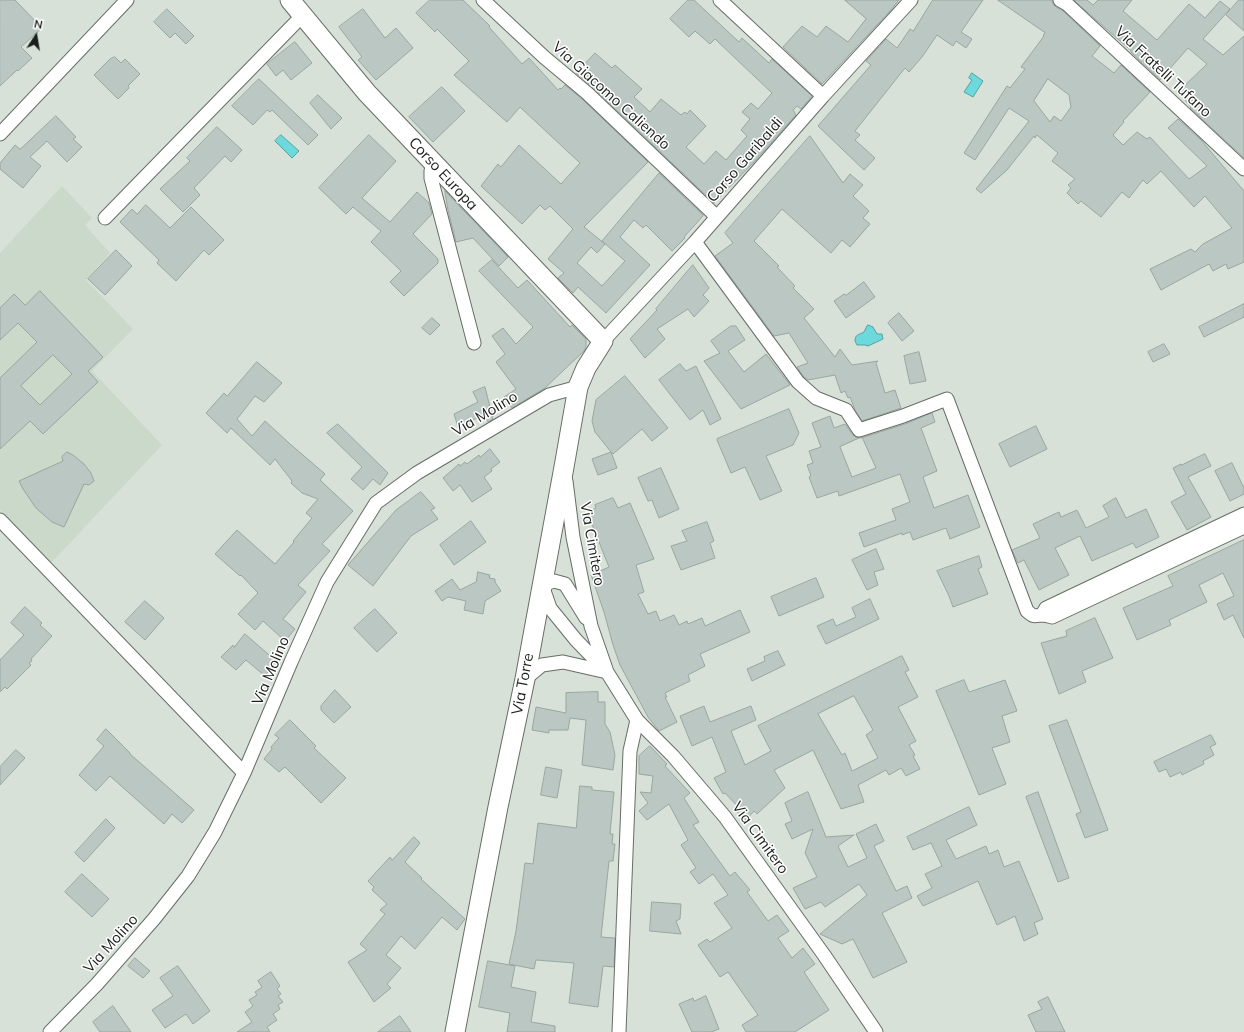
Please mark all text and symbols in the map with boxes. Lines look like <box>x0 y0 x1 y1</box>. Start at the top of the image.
north arrow <box>16 16 56 56</box>
text: N <box>33 17 44 32</box>
street label: Via Fratelli Tufano <box>1111 23 1215 121</box>
street label: Via Giacomo Caliendo <box>548 38 674 154</box>
street label: Corso Garibaldi <box>703 114 787 206</box>
street label: Corso Europa <box>405 134 481 214</box>
street label: Via Molino <box>449 388 521 440</box>
street label: Via Cimitero <box>576 501 608 587</box>
street label: Via Molino <box>248 634 294 708</box>
street label: Via Torre <box>508 652 538 716</box>
street label: Via Cimitero <box>728 798 792 878</box>
street label: Via Molino <box>80 911 142 977</box>

